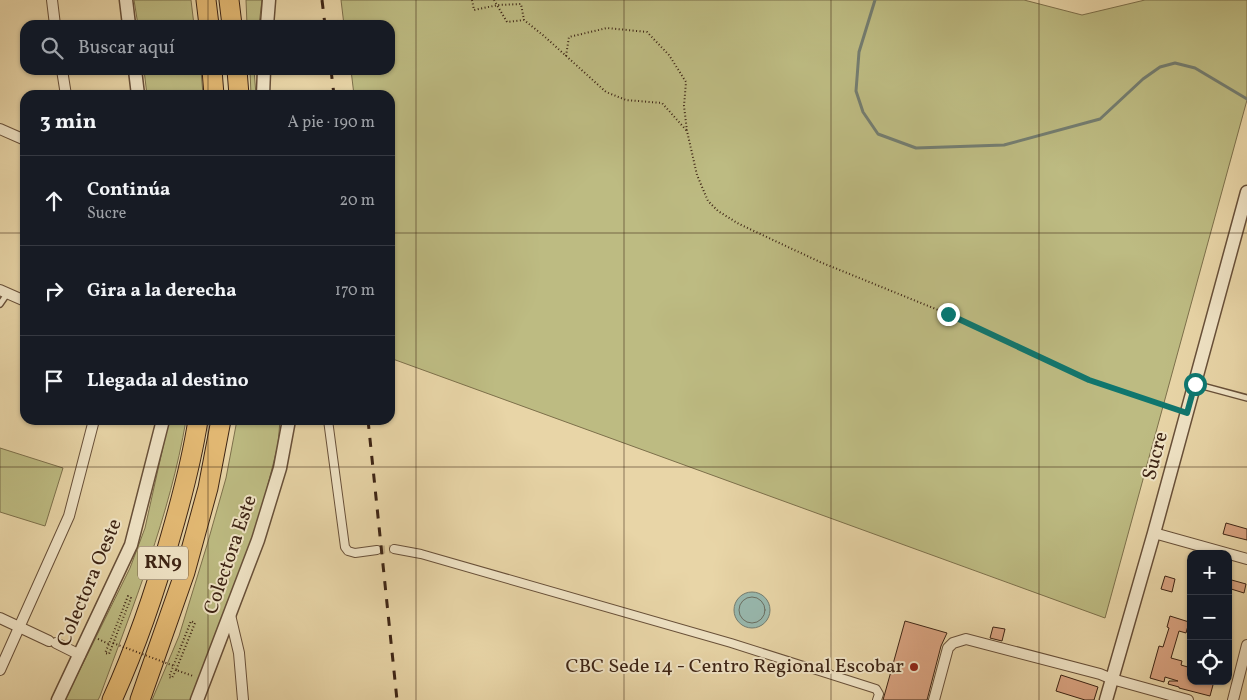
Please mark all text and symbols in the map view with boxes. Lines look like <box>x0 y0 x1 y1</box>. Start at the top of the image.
search box <box>20 20 395 75</box>
icon: search <box>38 34 66 62</box>
text: Buscar aquí <box>78 35 175 61</box>
text: 3 min <box>40 108 96 137</box>
text: A pie · 190 m <box>288 112 375 134</box>
text: Continúa <box>87 177 170 203</box>
icon: ahead <box>40 187 68 215</box>
text: 20 m <box>340 190 375 212</box>
text: Sucre <box>87 203 126 225</box>
icon: right <box>40 277 68 305</box>
text: Gira a la derecha <box>87 278 237 304</box>
text: 170 m <box>335 280 375 302</box>
route end <box>937 303 960 326</box>
icon: arrive <box>40 367 68 395</box>
text: Llegada al destino <box>87 368 249 394</box>
route start <box>1184 373 1207 396</box>
street label: Sucre <box>1136 429 1176 483</box>
street label: Colectora Este <box>197 492 265 618</box>
street label: Colectora Oeste <box>50 515 130 651</box>
road number: RN9 <box>138 546 188 580</box>
map controls <box>1187 550 1232 685</box>
button: + <box>1187 550 1232 595</box>
button: − <box>1187 595 1232 640</box>
button: locate <box>1187 640 1232 685</box>
place label: CBC Sede 14 - Centro Regional Escobar <box>566 653 904 681</box>
marker: CBC Sede 14 - Centro Regional Escobar <box>908 661 920 673</box>

